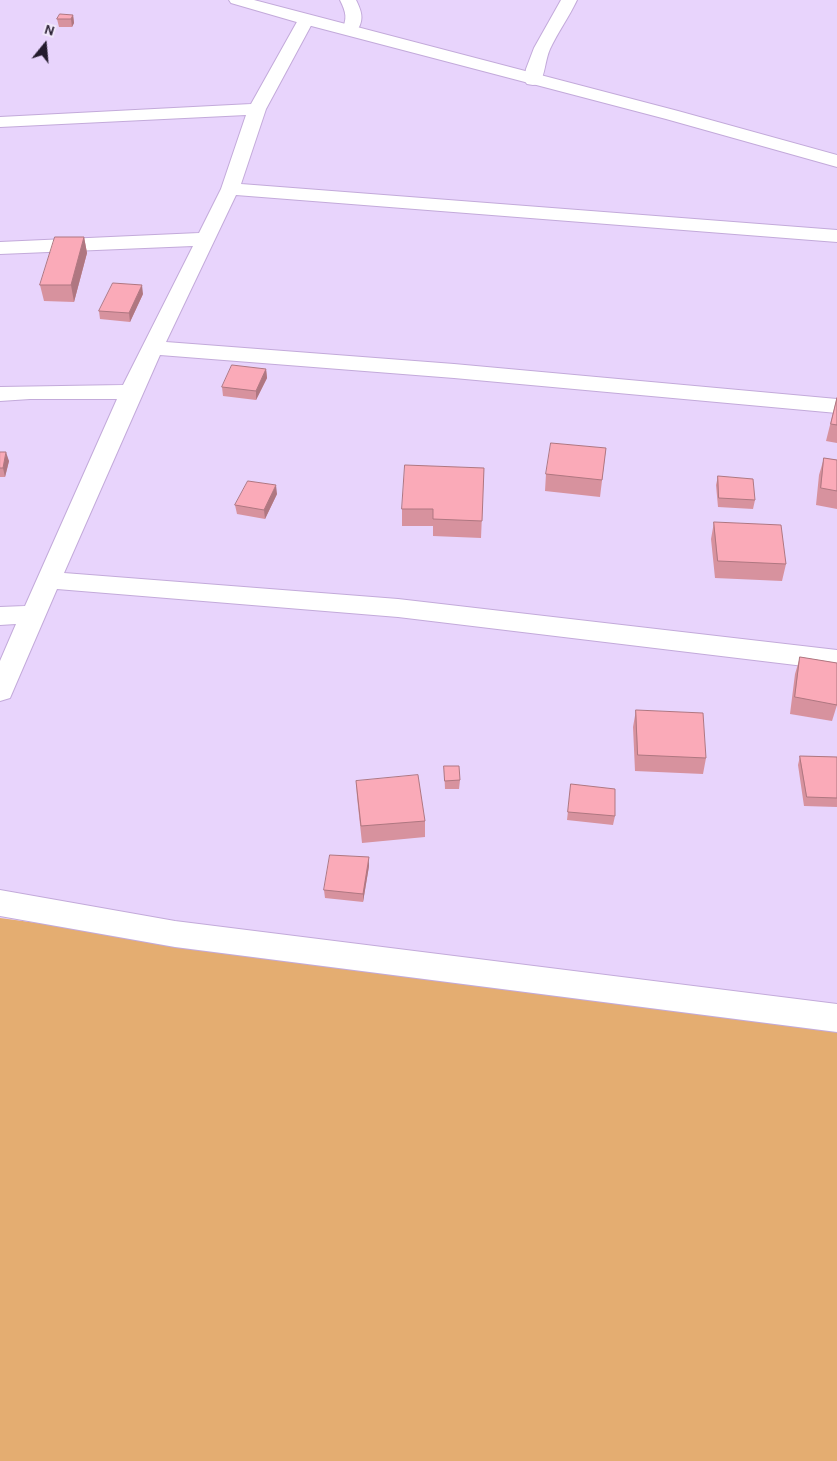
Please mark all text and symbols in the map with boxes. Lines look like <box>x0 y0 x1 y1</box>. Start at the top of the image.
north arrow <box>20 20 70 70</box>
text: N <box>42 21 57 40</box>

